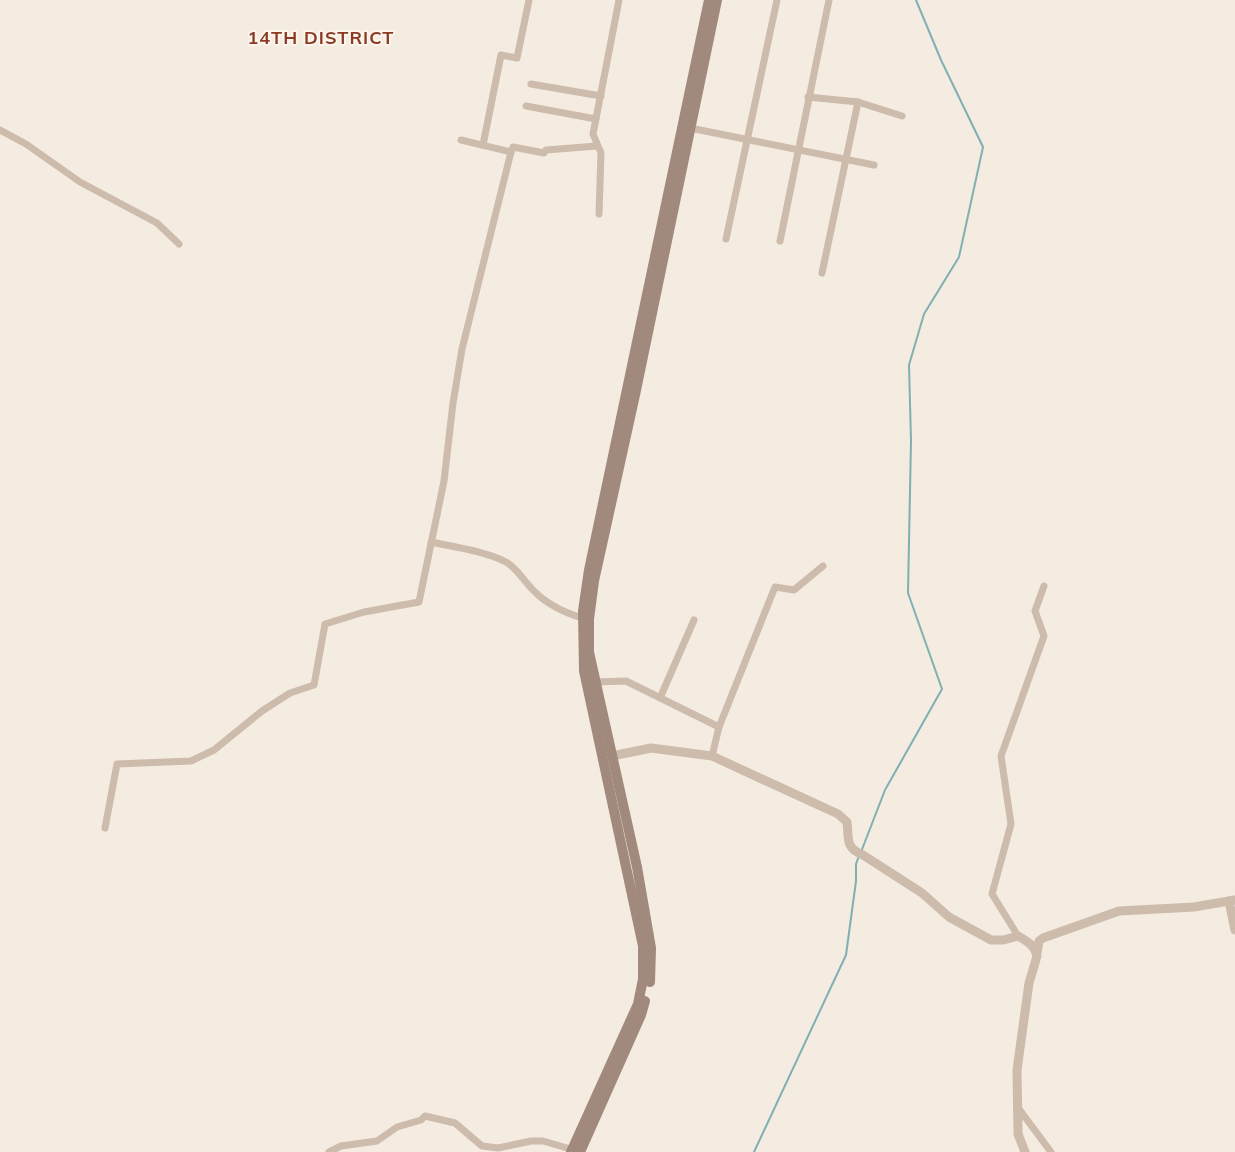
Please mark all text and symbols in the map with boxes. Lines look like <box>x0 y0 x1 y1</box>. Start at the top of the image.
district label: 14TH DISTRICT <box>248 26 394 49</box>

